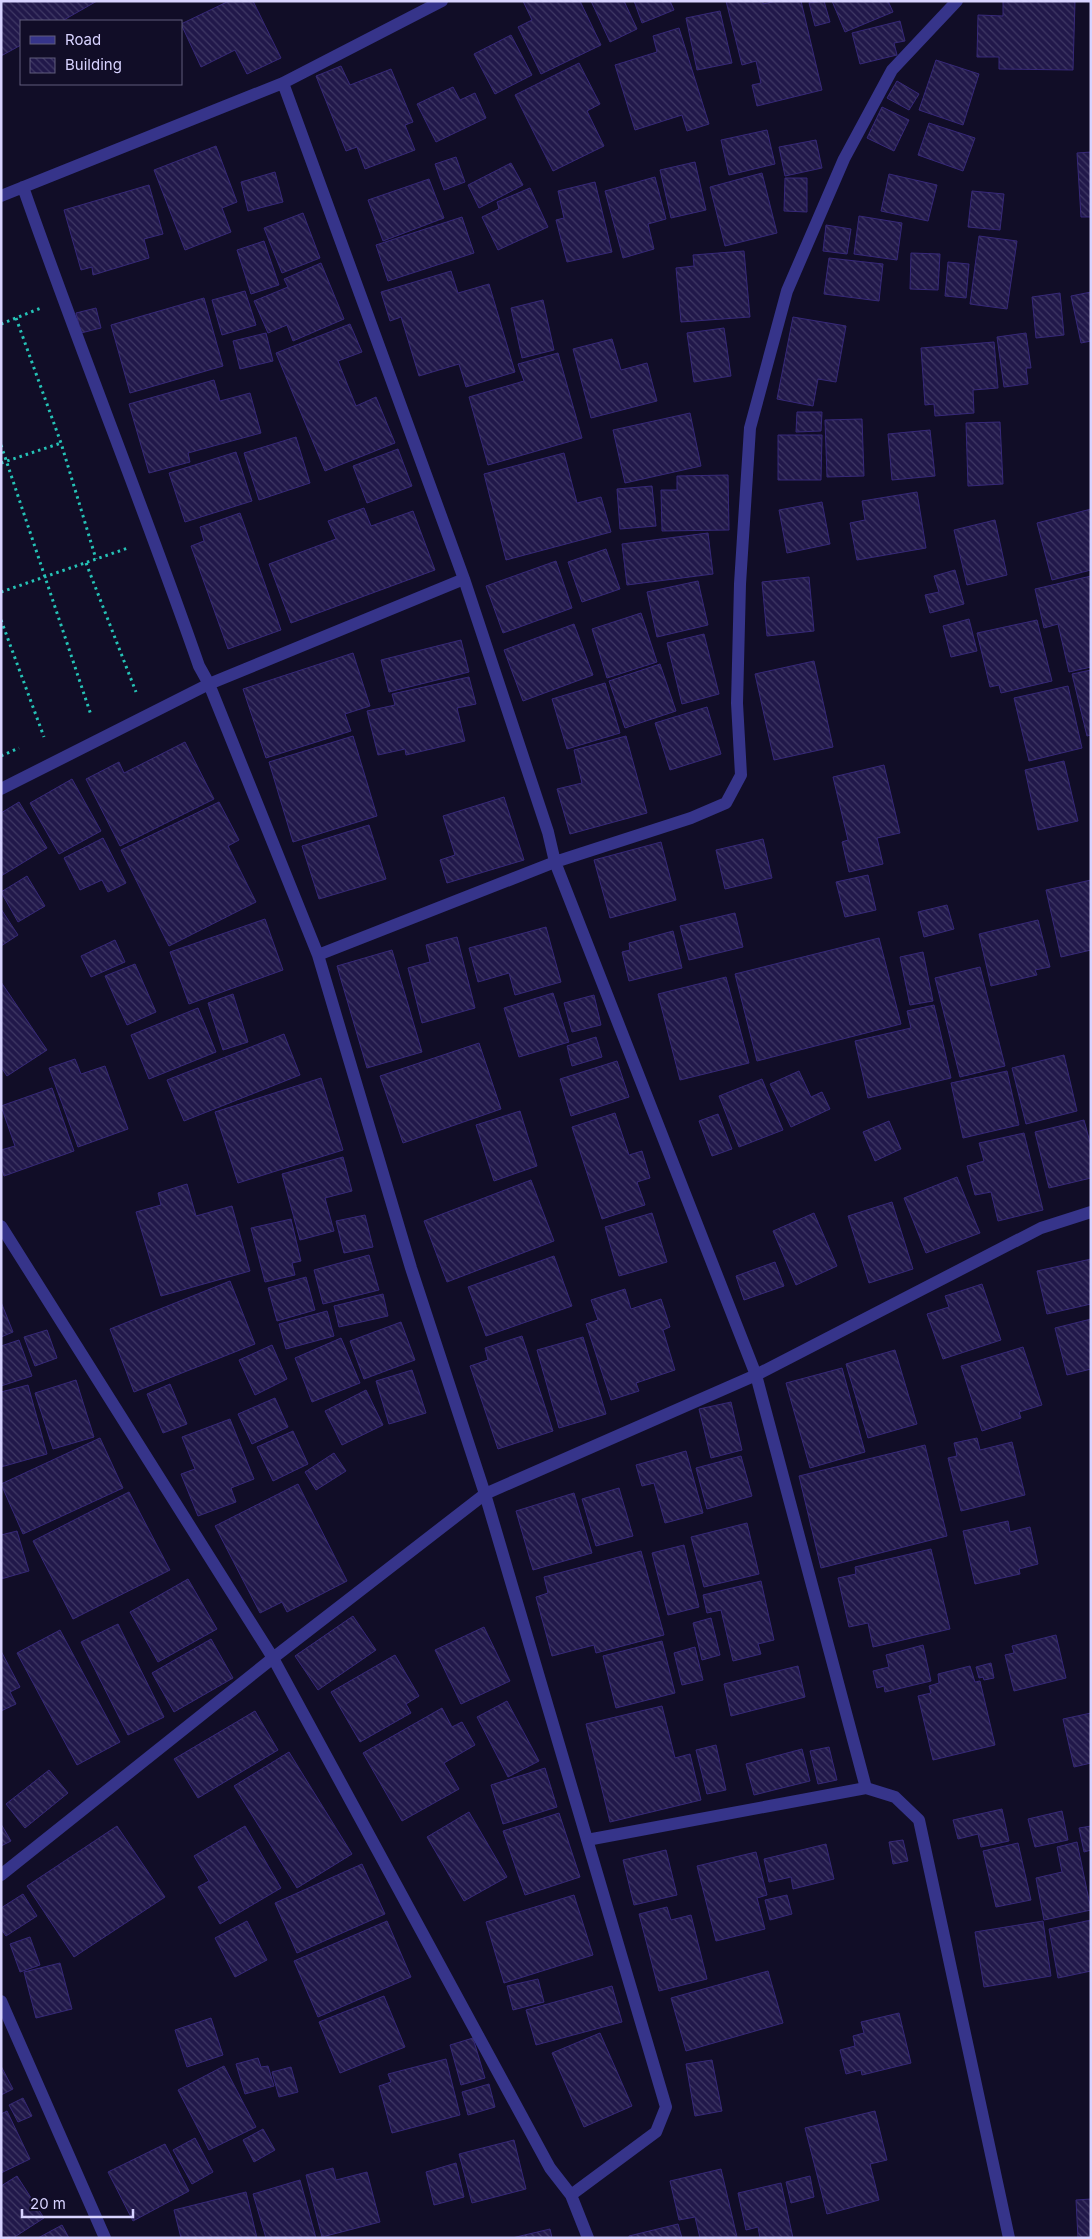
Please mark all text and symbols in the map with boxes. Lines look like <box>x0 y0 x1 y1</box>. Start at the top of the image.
legend <box>20 20 182 85</box>
text: Road <box>65 30 101 49</box>
text: Building <box>65 55 122 74</box>
scale bar <box>22 2186 134 2218</box>
text: 20 m <box>30 2194 66 2213</box>

